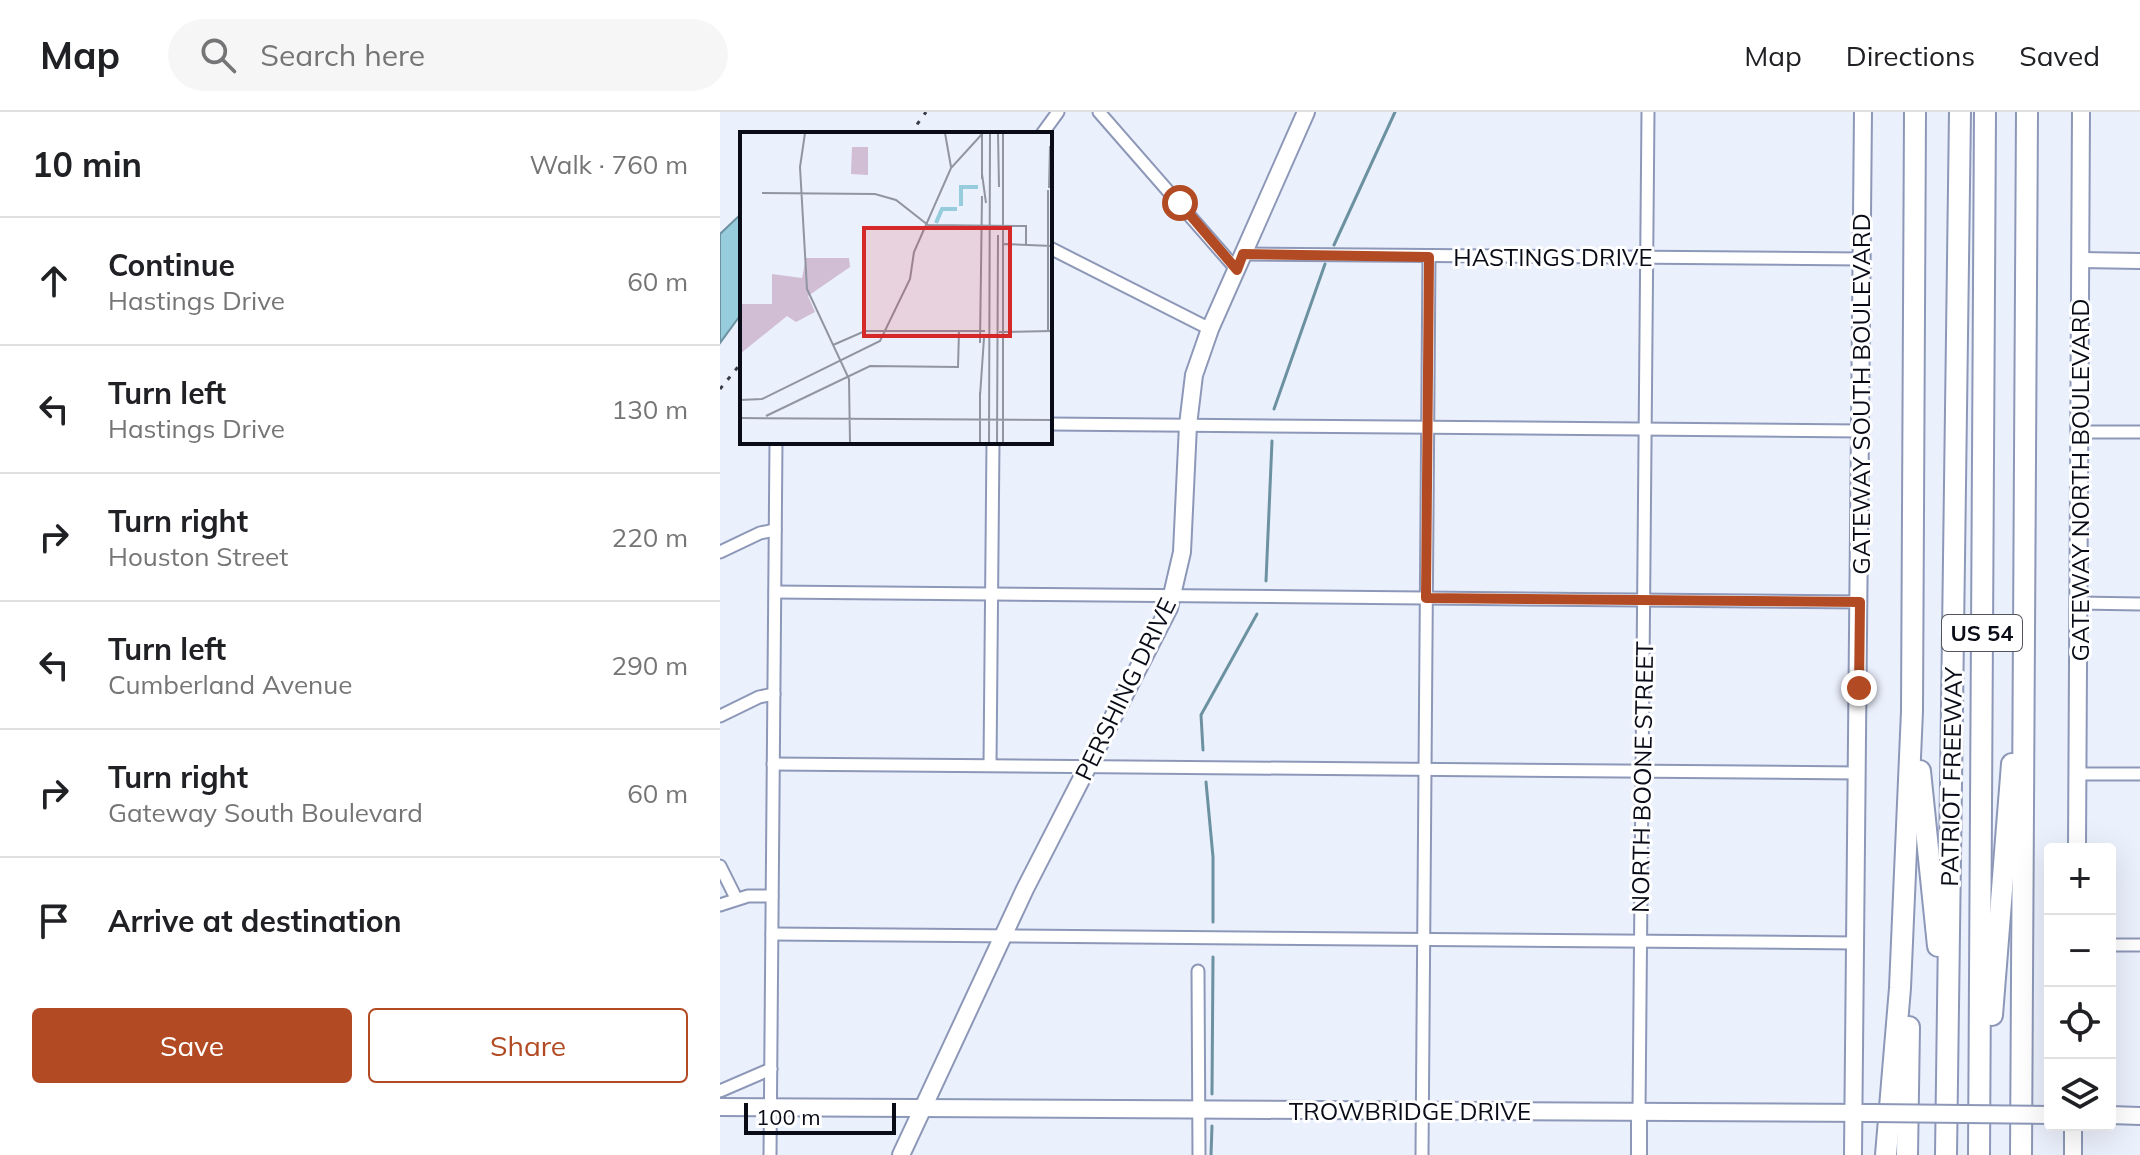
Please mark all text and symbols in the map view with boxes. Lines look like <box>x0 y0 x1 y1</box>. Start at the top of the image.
search box <box>168 19 728 91</box>
text: Map <box>40 31 120 79</box>
icon: search <box>196 33 240 77</box>
text: Search here <box>260 36 425 74</box>
text: Map <box>1744 38 1802 73</box>
text: Directions <box>1846 38 1975 73</box>
text: Saved <box>2019 38 2100 73</box>
inset map <box>740 132 1052 444</box>
text: 10 min <box>32 143 142 186</box>
text: Walk · 760 m <box>529 148 688 181</box>
route start <box>1162 185 1198 221</box>
street label: GATEWAY SOUTH BOULEVARD <box>1846 213 1876 575</box>
street label: HASTINGS DRIVE <box>1453 242 1653 272</box>
text: Continue <box>108 246 235 284</box>
icon: ahead <box>32 259 76 303</box>
text: 60 m <box>627 265 688 298</box>
text: Hastings Drive <box>108 284 285 317</box>
street label: GATEWAY NORTH BOULEVARD <box>2065 299 2095 661</box>
text: Turn left <box>108 374 226 412</box>
icon: left <box>32 387 76 431</box>
text: 130 m <box>612 393 688 426</box>
text: Hastings Drive <box>108 412 285 445</box>
text: Turn right <box>108 502 248 540</box>
icon: right <box>32 515 76 559</box>
text: 220 m <box>612 521 688 554</box>
text: Houston Street <box>108 540 288 573</box>
street label: PERSHING DRIVE <box>1068 593 1182 785</box>
road number: US 54 <box>1942 615 2022 651</box>
text: Turn left <box>108 630 226 668</box>
street label: NORTH BOONE STREET <box>1625 641 1659 913</box>
icon: left <box>32 643 76 687</box>
text: 290 m <box>612 649 688 682</box>
street label: PATRIOT FREEWAY <box>1934 667 1968 887</box>
text: Cumberland Avenue <box>108 668 352 701</box>
route end <box>1841 670 1877 706</box>
text: Turn right <box>108 758 248 796</box>
icon: right <box>32 771 76 815</box>
text: 60 m <box>627 777 688 810</box>
text: Gateway South Boulevard <box>108 796 423 829</box>
map controls <box>2044 843 2116 1131</box>
button: + <box>2044 843 2116 915</box>
icon: arrive <box>32 899 76 943</box>
text: Arrive at destination <box>108 902 402 940</box>
button: − <box>2044 915 2116 987</box>
button: locate <box>2044 987 2116 1059</box>
button: Save <box>32 1008 352 1083</box>
button: Share <box>368 1008 688 1083</box>
button: layers <box>2044 1059 2116 1131</box>
street label: TROWBRIDGE DRIVE <box>1289 1096 1531 1126</box>
scale bar <box>744 1099 896 1135</box>
text: 100 m <box>756 1103 821 1131</box>

